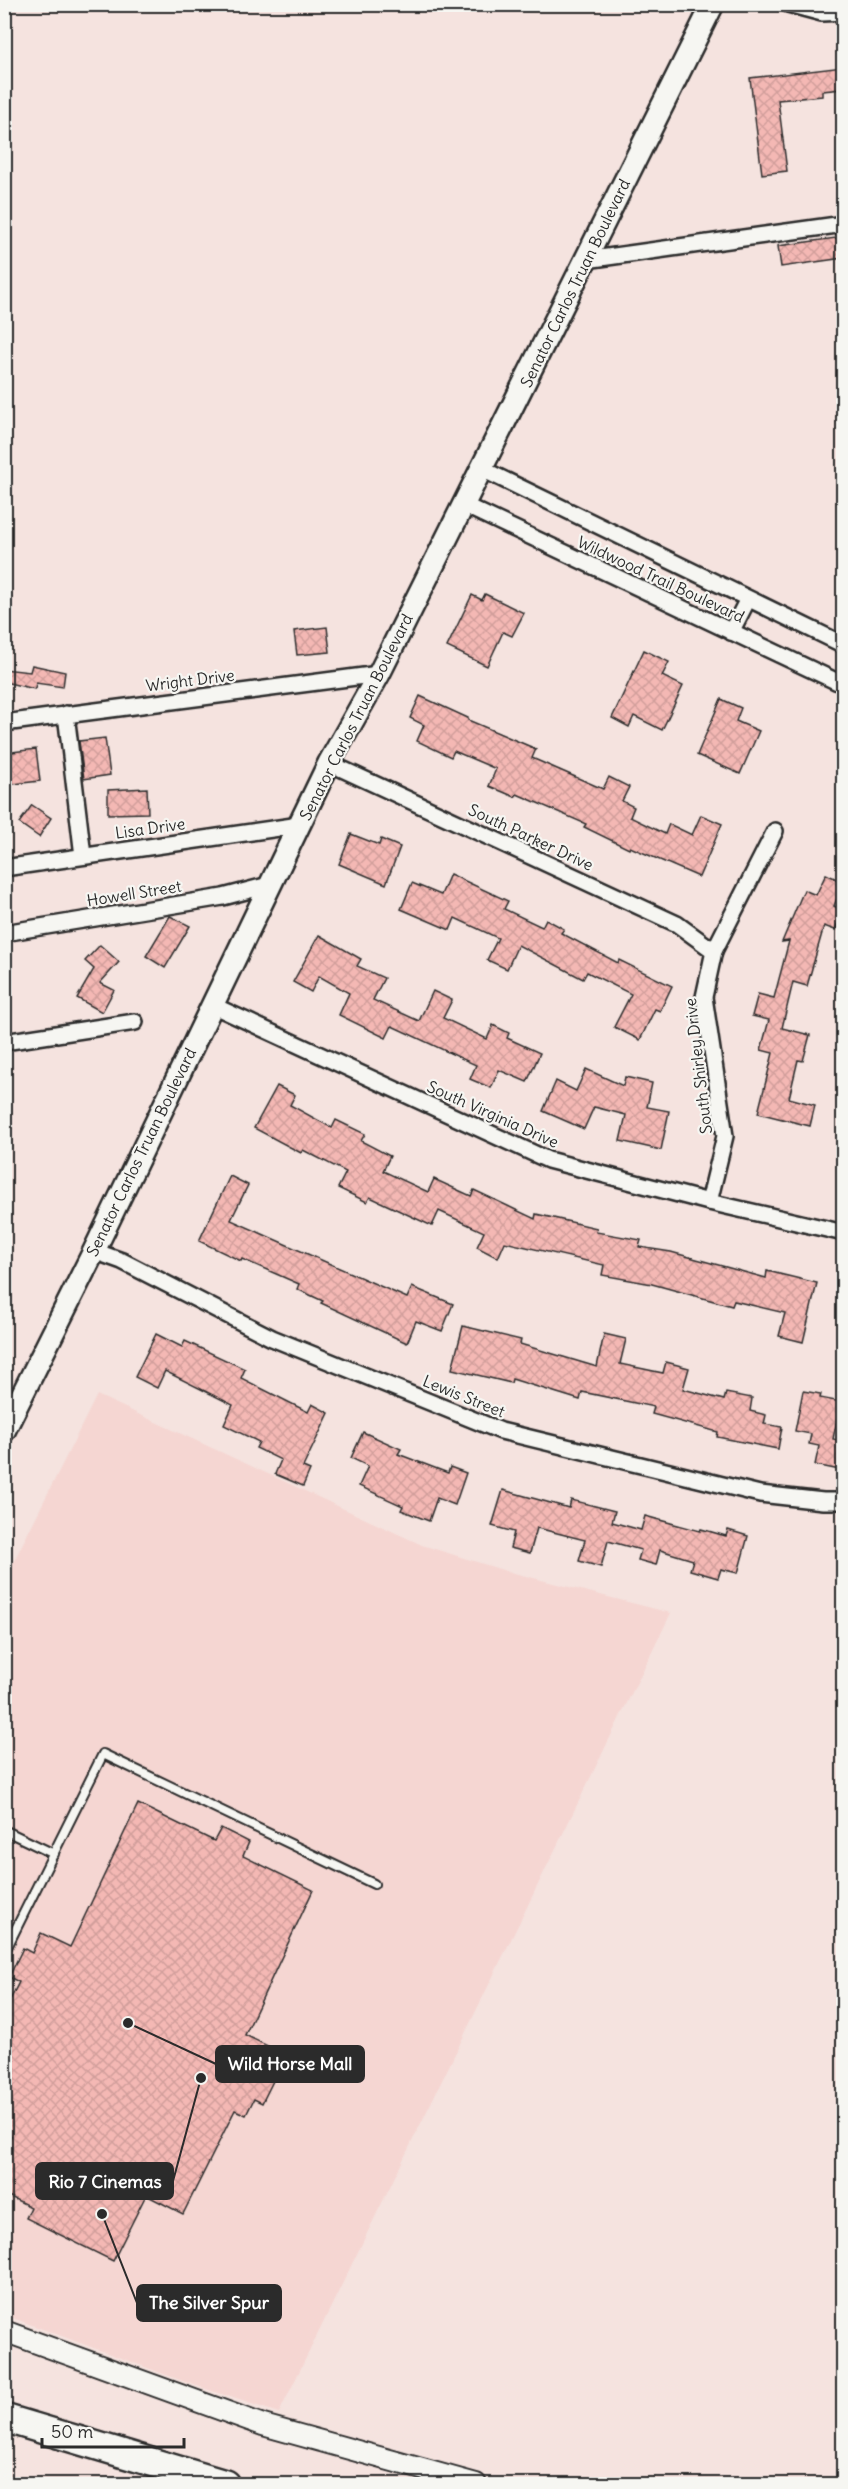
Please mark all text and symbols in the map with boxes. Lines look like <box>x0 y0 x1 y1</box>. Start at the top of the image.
street label: Senator Carlos Truan Boulevard <box>516 176 634 390</box>
street label: Wildwood Trail Boulevard <box>574 531 748 627</box>
street label: Senator Carlos Truan Boulevard <box>295 610 417 824</box>
street label: Wright Drive <box>144 665 236 695</box>
street label: South Parker Drive <box>465 799 597 875</box>
street label: Lisa Drive <box>114 813 186 843</box>
street label: Howell Street <box>85 876 183 910</box>
street label: South Shirley Drive <box>680 997 716 1135</box>
street label: Senator Carlos Truan Boulevard <box>82 1045 200 1259</box>
street label: South Virginia Drive <box>424 1076 562 1152</box>
street label: Lewis Street <box>420 1370 509 1422</box>
callout: Wild Horse Mall <box>216 2046 364 2082</box>
text: Wild Horse Mall <box>228 2052 352 2075</box>
callout: Rio 7 Cinemas <box>36 2163 173 2199</box>
text: Rio 7 Cinemas <box>48 2170 162 2193</box>
callout: The Silver Spur <box>137 2285 281 2321</box>
text: The Silver Spur <box>149 2291 270 2314</box>
scale bar <box>42 2411 184 2449</box>
text: 50 m <box>51 2420 93 2443</box>

